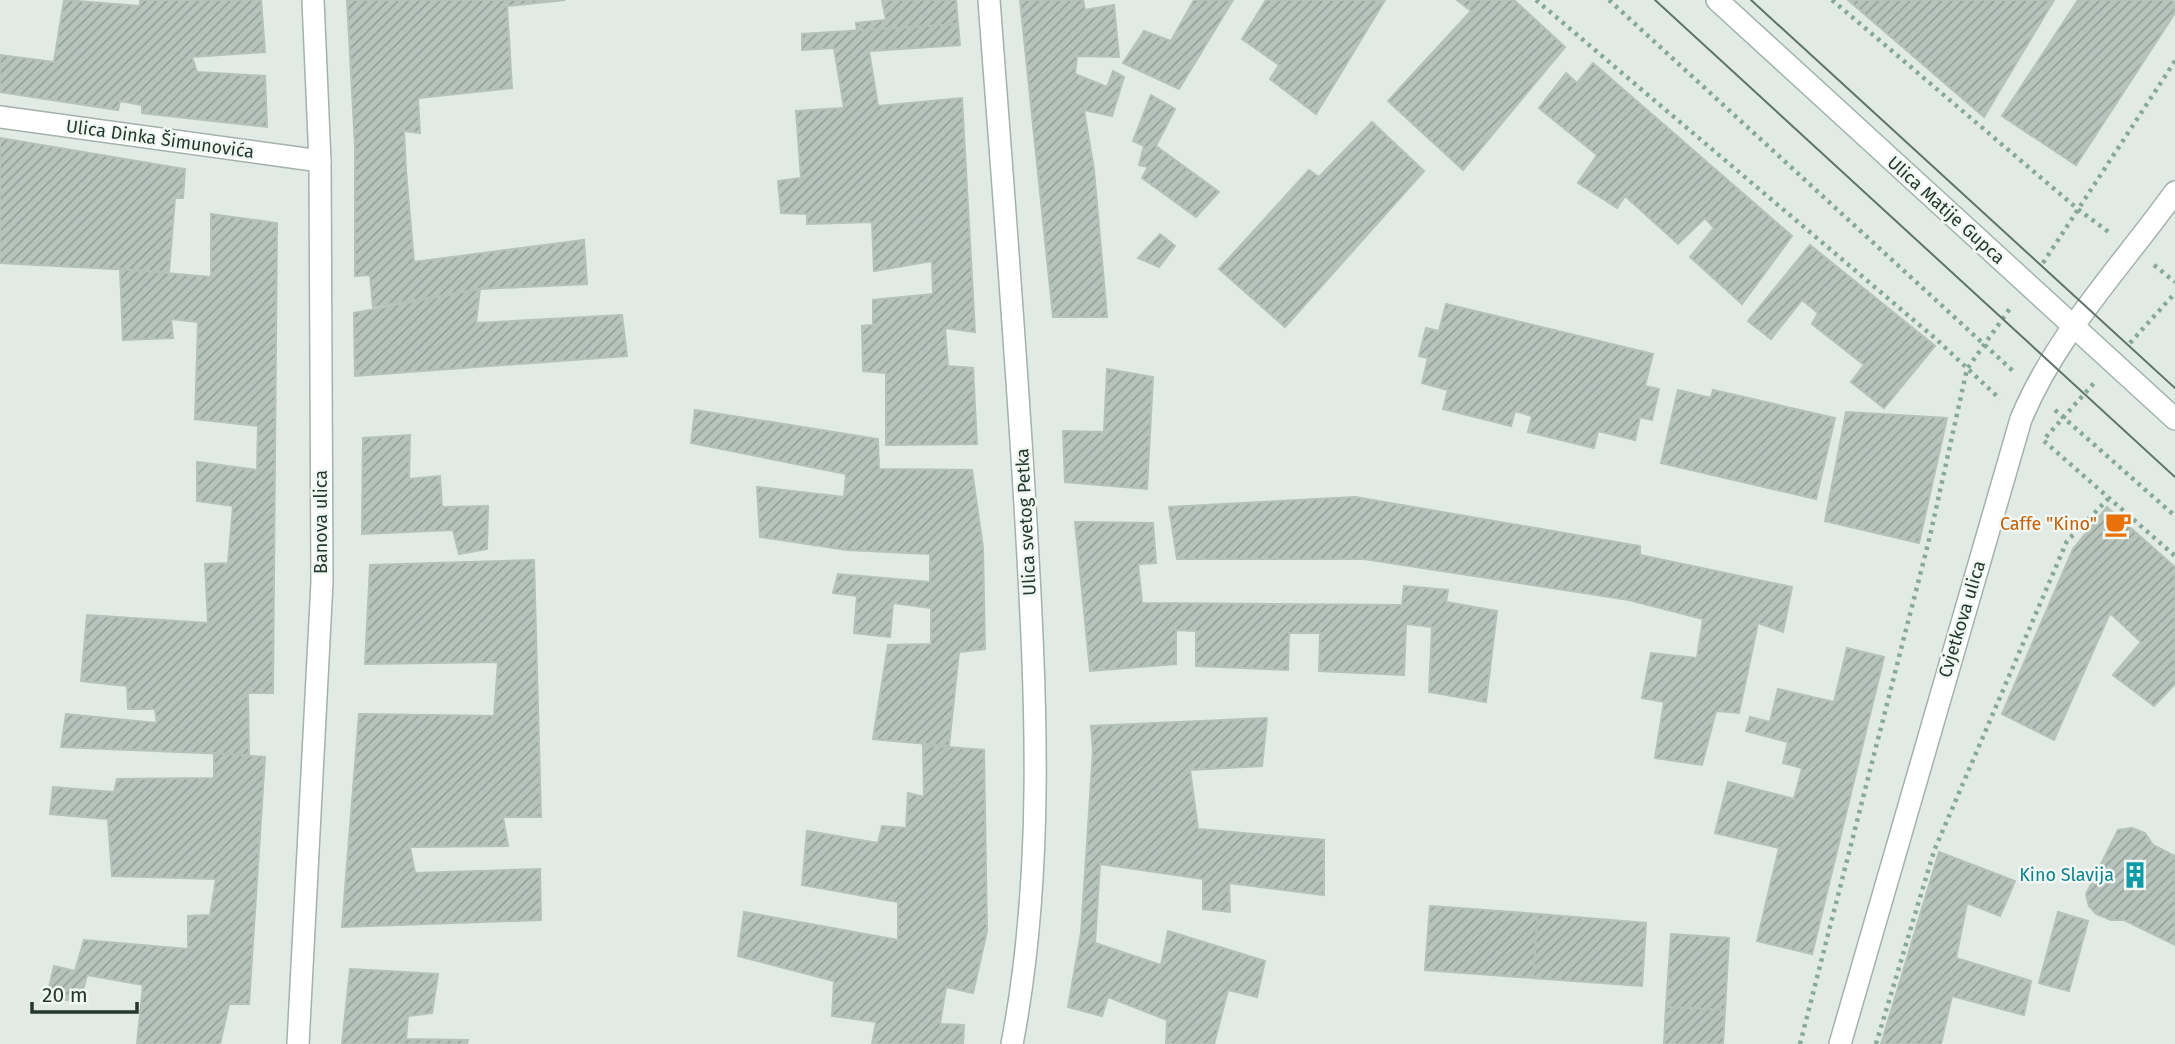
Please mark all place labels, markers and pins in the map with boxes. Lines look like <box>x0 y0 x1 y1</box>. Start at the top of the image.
cafe icon: Caffe "Kino" <box>2103 509 2133 539</box>
place label: Caffe "Kino" <box>2000 513 2097 535</box>
building icon: Kino Slavija <box>2120 860 2150 890</box>
place label: Kino Slavija <box>2019 864 2114 886</box>

